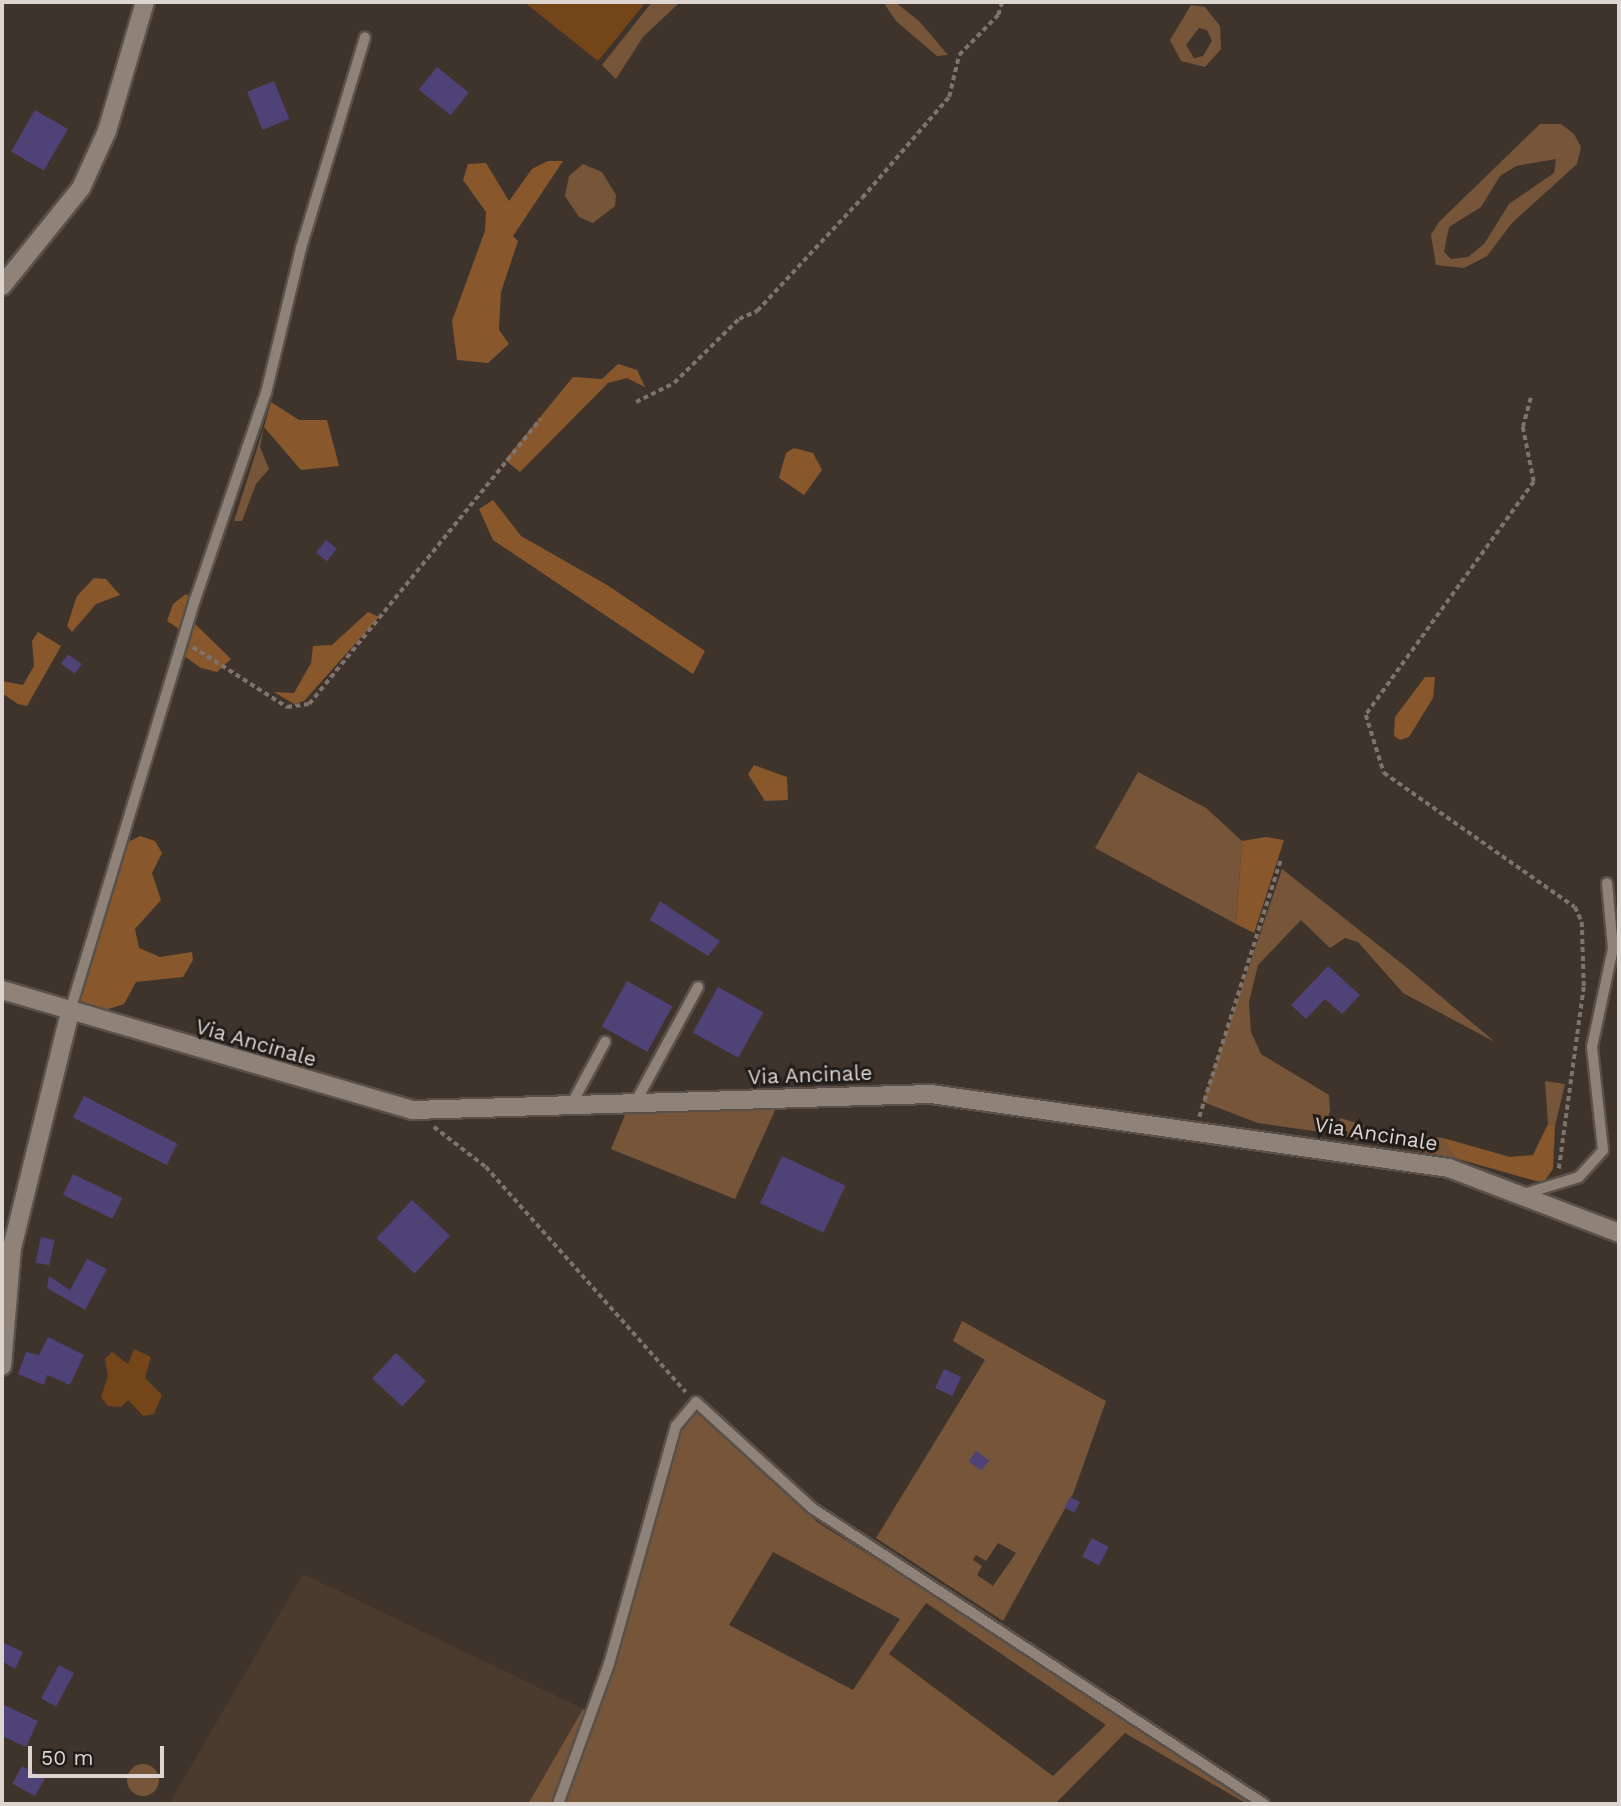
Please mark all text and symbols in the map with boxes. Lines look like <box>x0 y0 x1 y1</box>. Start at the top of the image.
street label: Via Ancinale <box>192 1014 320 1072</box>
street label: Via Ancinale <box>747 1060 873 1090</box>
street label: Via Ancinale <box>1312 1112 1440 1156</box>
scale bar <box>32 1732 168 1776</box>
text: 50 m <box>41 1745 93 1770</box>

